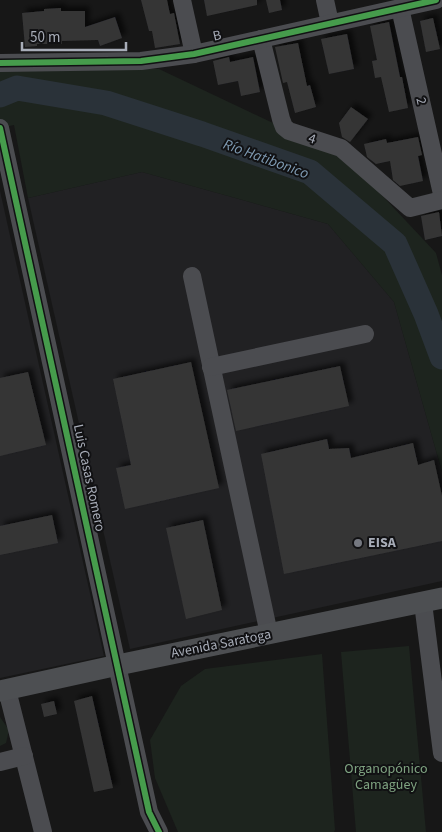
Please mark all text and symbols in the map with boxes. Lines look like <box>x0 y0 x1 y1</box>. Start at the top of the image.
scale bar <box>22 20 126 52</box>
street label: B <box>211 25 223 47</box>
text: 50 m <box>30 27 60 48</box>
street label: 2 <box>410 95 432 107</box>
street label: 4 <box>306 128 318 150</box>
water label: Río Hatibonico <box>220 134 312 184</box>
street label: Luis Casas Romero <box>68 422 110 534</box>
place label: EISA <box>368 533 397 553</box>
marker: EISA <box>352 537 364 549</box>
street label: Avenida Saratoga <box>169 624 273 664</box>
park label: Organopónico Camagüey <box>344 759 428 795</box>

